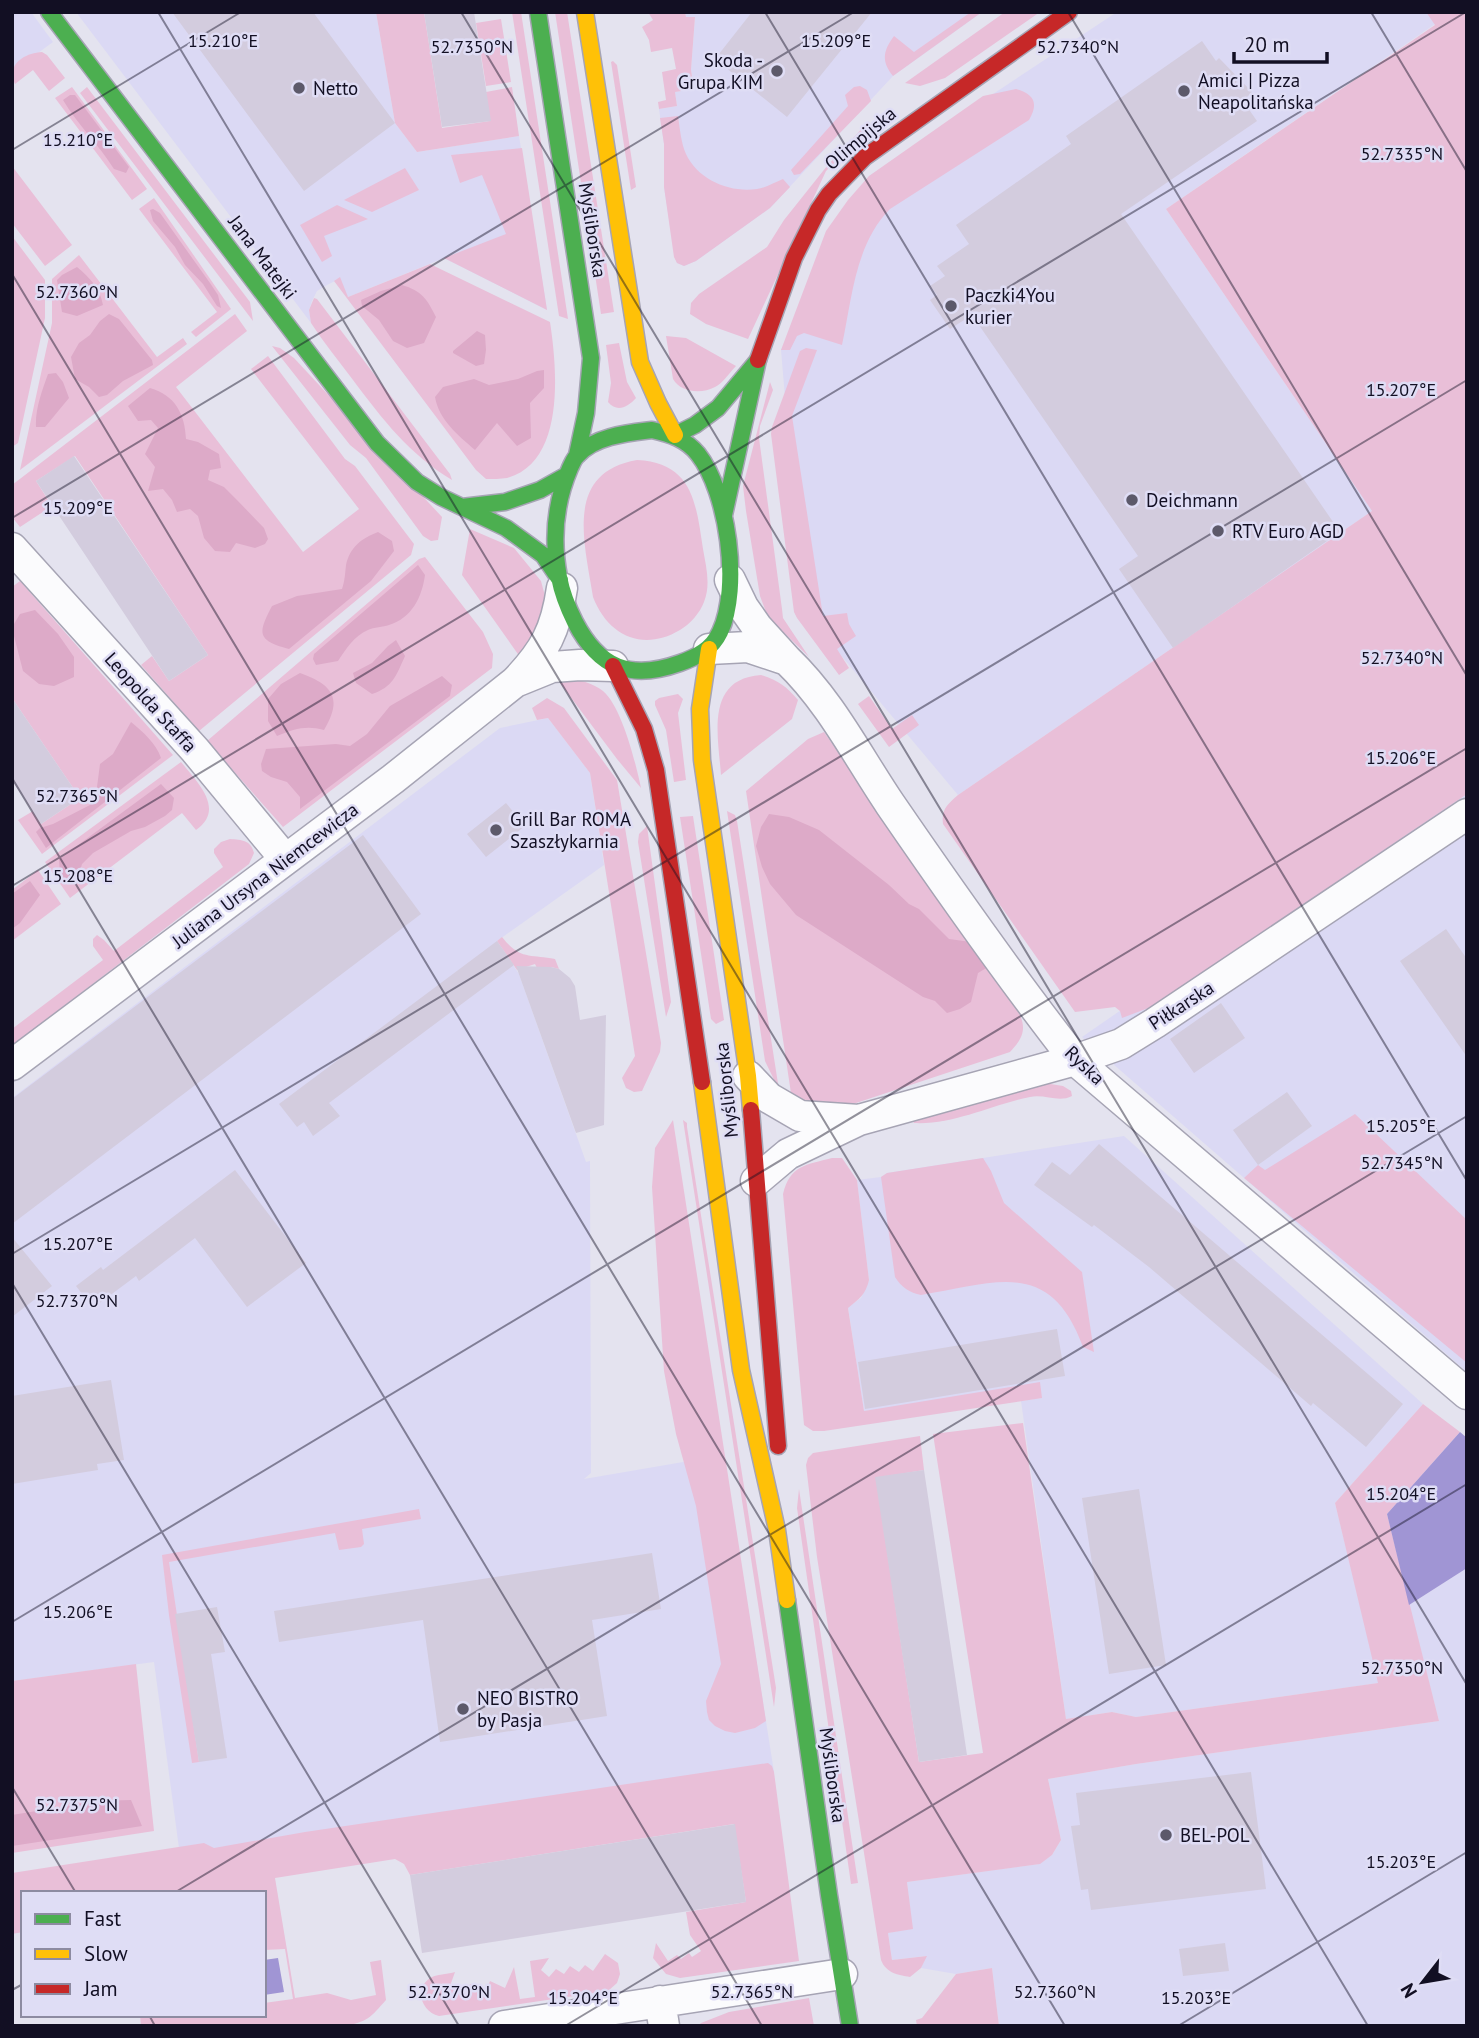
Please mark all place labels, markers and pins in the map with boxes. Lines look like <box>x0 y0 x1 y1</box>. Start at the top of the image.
place label: Skoda - Grupa KIM <box>678 48 763 94</box>
marker: Skoda - Grupa KIM <box>769 63 785 79</box>
place label: Amici | Pizza Neapolitańska <box>1198 68 1314 114</box>
place label: Netto <box>313 76 358 100</box>
marker: Netto <box>291 80 307 96</box>
marker: Amici | Pizza Neapolitańska <box>1176 83 1192 99</box>
place label: Paczki4You kurier <box>965 283 1055 329</box>
marker: Paczki4You kurier <box>943 298 959 314</box>
place label: Deichmann <box>1146 488 1238 512</box>
marker: Deichmann <box>1124 492 1140 508</box>
place label: RTV Euro AGD <box>1232 519 1344 543</box>
marker: RTV Euro AGD <box>1210 523 1226 539</box>
place label: Grill Bar ROMA Szaszłykarnia <box>510 807 631 853</box>
marker: Grill Bar ROMA Szaszłykarnia <box>488 822 504 838</box>
place label: NEO BISTRO by Pasja <box>477 1686 579 1732</box>
marker: NEO BISTRO by Pasja <box>455 1701 471 1717</box>
place label: BEL-POL <box>1180 1823 1250 1847</box>
marker: BEL-POL <box>1158 1827 1174 1843</box>

